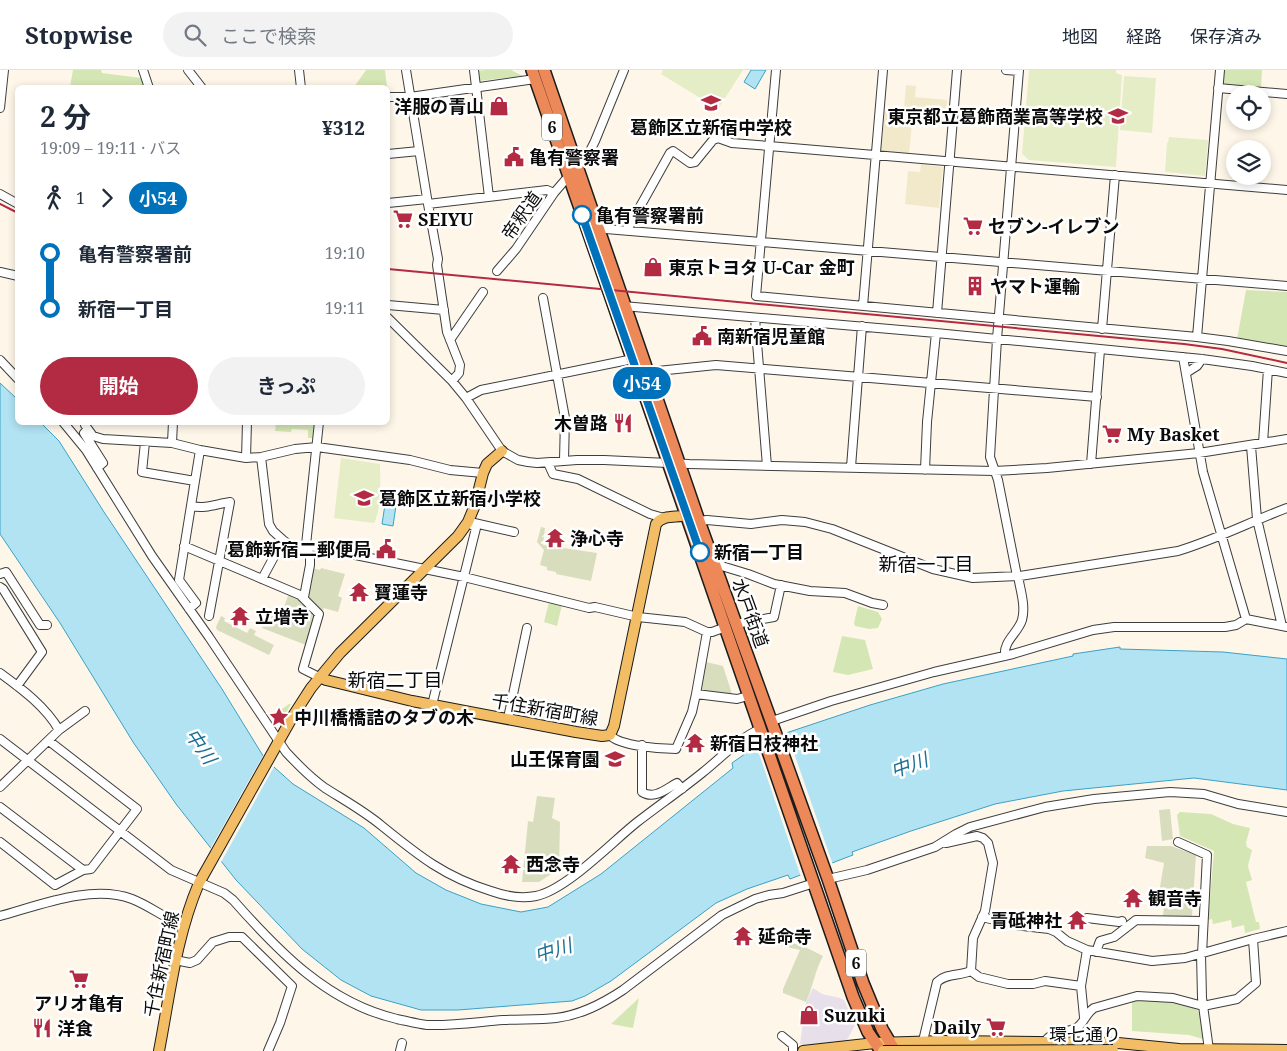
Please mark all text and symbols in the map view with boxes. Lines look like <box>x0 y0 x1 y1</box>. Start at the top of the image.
search box <box>163 12 513 57</box>
text: Stopwise <box>25 18 133 51</box>
icon: search <box>181 21 209 49</box>
text: ここで検索 <box>221 23 316 49</box>
text: 地図 <box>1062 24 1098 48</box>
text: 経路 <box>1126 24 1162 48</box>
text: 保存済み <box>1190 24 1262 48</box>
map controls <box>1226 85 1271 185</box>
button: locate <box>1226 85 1271 130</box>
school or university icon: 葛飾区立新宿中学校 <box>700 92 722 114</box>
place label: 洋服の青山 <box>394 94 484 118</box>
shop icon: 洋服の青山 <box>488 95 510 117</box>
text: 2 分 <box>40 97 91 135</box>
place label: 東京都立葛飾商業高等学校 <box>887 104 1103 128</box>
school or university icon: 東京都立葛飾商業高等学校 <box>1107 105 1129 127</box>
road number: 6 <box>542 114 562 140</box>
text: ¥312 <box>322 115 365 141</box>
place label: 葛飾区立新宿中学校 <box>630 115 792 139</box>
text: 19:09 – 19:11 · バス <box>40 137 181 159</box>
button: layers <box>1226 140 1271 185</box>
place label: 亀有警察署 <box>529 145 619 169</box>
public building icon: 亀有警察署 <box>503 146 525 168</box>
icon: walk <box>40 184 68 212</box>
icon: forward <box>93 184 121 212</box>
text: 小54 <box>139 186 177 210</box>
street label: 帝釈道 <box>496 186 546 244</box>
text: 1 <box>76 187 85 209</box>
place label: 亀有警察署前 <box>596 203 704 227</box>
marker: 亀有警察署前 <box>572 205 592 225</box>
place label: SEIYU <box>418 207 474 231</box>
supermarket icon: SEIYU <box>392 208 414 230</box>
place label: セブン-イレブン <box>988 214 1120 238</box>
supermarket icon: セブン-イレブン <box>962 215 984 237</box>
text: 亀有警察署前 <box>78 241 192 267</box>
text: 19:10 <box>325 242 365 264</box>
place label: 東京トヨタ U-Car 金町 <box>668 255 855 279</box>
shop icon: 東京トヨタ U-Car 金町 <box>642 256 664 278</box>
place label: ヤマト運輸 <box>990 274 1080 298</box>
building icon: ヤマト運輸 <box>964 275 986 297</box>
text: 新宿一丁目 <box>78 296 173 322</box>
text: 19:11 <box>325 297 365 319</box>
place label: 南新宿児童館 <box>717 324 825 348</box>
public building icon: 南新宿児童館 <box>691 325 713 347</box>
button: 開始 <box>40 357 198 415</box>
button: きっぷ <box>208 357 365 415</box>
line badge: 小54 <box>613 367 671 399</box>
text: 小54 <box>623 371 661 395</box>
place label: 木曽路 <box>554 411 608 435</box>
restaurant icon: 木曽路 <box>612 412 634 434</box>
place label: My Basket <box>1127 422 1219 446</box>
supermarket icon: My Basket <box>1101 423 1123 445</box>
place label: 葛飾区立新宿小学校 <box>379 486 541 510</box>
school or university icon: 葛飾区立新宿小学校 <box>353 487 375 509</box>
place label: 浄心寺 <box>570 526 624 550</box>
temple icon: 浄心寺 <box>544 527 566 549</box>
place label: 葛飾新宿二郵便局 <box>227 537 371 561</box>
public building icon: 葛飾新宿二郵便局 <box>375 538 397 560</box>
place label: 新宿一丁目 <box>714 540 804 564</box>
marker: 新宿一丁目 <box>690 542 710 562</box>
district label: 新宿一丁目 <box>878 551 974 577</box>
street label: 水戸街道 <box>727 575 775 651</box>
place label: 寶蓮寺 <box>374 580 428 604</box>
temple icon: 寶蓮寺 <box>348 581 370 603</box>
place label: 立増寺 <box>255 604 309 628</box>
temple icon: 立増寺 <box>229 605 251 627</box>
district label: 新宿二丁目 <box>347 667 443 693</box>
street label: 千住新宿町線 <box>490 688 600 730</box>
place label: 中川橋橋詰のタブの木 <box>294 705 474 729</box>
place icon: 中川橋橋詰のタブの木 <box>268 706 290 728</box>
water label: 中川 <box>180 723 224 771</box>
place label: 新宿日枝神社 <box>710 731 818 755</box>
temple icon: 新宿日枝神社 <box>684 732 706 754</box>
water label: 中川 <box>887 746 933 784</box>
place label: 山王保育園 <box>510 747 600 771</box>
school or university icon: 山王保育園 <box>604 748 626 770</box>
place label: 西念寺 <box>526 852 580 876</box>
temple icon: 西念寺 <box>500 853 522 875</box>
place label: 観音寺 <box>1148 886 1202 910</box>
temple icon: 観音寺 <box>1122 887 1144 909</box>
place label: 青砥神社 <box>990 908 1062 932</box>
street label: 千住新宿町線 <box>138 909 184 1019</box>
temple icon: 青砥神社 <box>1066 909 1088 931</box>
place label: 延命寺 <box>758 924 812 948</box>
temple icon: 延命寺 <box>732 925 754 947</box>
water label: 中川 <box>531 931 577 968</box>
road number: 6 <box>846 950 866 976</box>
supermarket icon: アリオ亀有 <box>68 968 90 990</box>
place label: アリオ亀有 <box>34 991 124 1015</box>
place label: Suzuki <box>824 1003 886 1027</box>
shop icon: Suzuki <box>798 1004 820 1026</box>
place label: Daily <box>933 1015 982 1039</box>
place label: 洋食 <box>57 1016 93 1040</box>
supermarket icon: Daily <box>985 1016 1007 1038</box>
restaurant icon: 洋食 <box>31 1017 53 1039</box>
street label: 環七通り <box>1049 1022 1121 1046</box>

